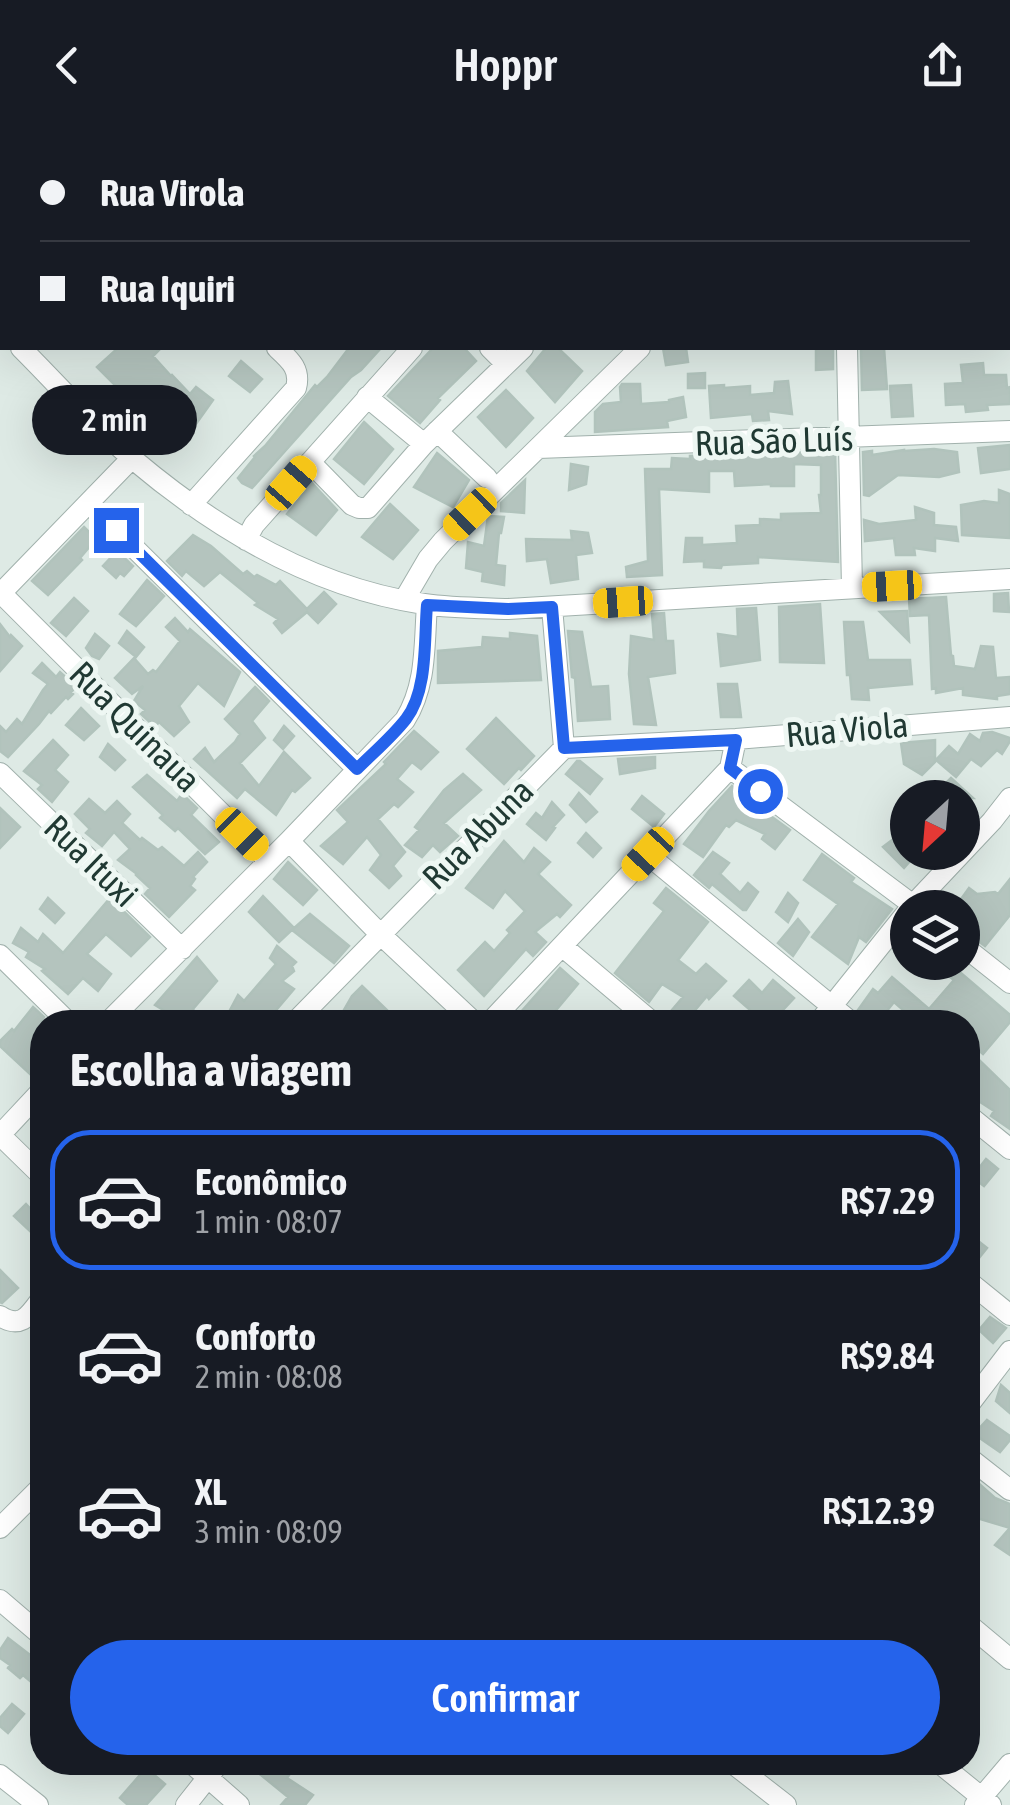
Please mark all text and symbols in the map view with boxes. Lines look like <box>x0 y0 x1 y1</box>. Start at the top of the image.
icon: back <box>40 38 95 93</box>
icon: share <box>915 38 970 93</box>
text: Hoppr <box>453 39 557 91</box>
text: Rua Virola <box>100 171 244 214</box>
text: Rua Iquiri <box>100 267 235 310</box>
callout: 2 min <box>34 385 198 455</box>
text: 2 min <box>82 401 147 438</box>
street label: Rua São Luís <box>694 417 854 463</box>
car <box>260 451 322 515</box>
car <box>438 482 502 546</box>
route end <box>94 508 139 553</box>
car <box>861 569 923 603</box>
car <box>592 585 654 619</box>
street label: Rua Quinaua <box>62 653 209 800</box>
street label: Rua Viola <box>784 704 910 754</box>
route start <box>738 769 783 814</box>
street label: Rua Abuna <box>414 770 541 897</box>
north arrow <box>890 780 980 870</box>
map controls <box>890 780 980 980</box>
car <box>210 802 274 866</box>
street label: Rua Ituxi <box>37 806 146 914</box>
car <box>617 822 679 886</box>
button: layers <box>890 890 980 980</box>
text: Escolha a viagem <box>70 1044 352 1096</box>
icon: car <box>75 1155 165 1245</box>
text: Econômico <box>195 1160 347 1203</box>
text: R$7.29 <box>840 1179 935 1222</box>
text: 1 min · 08:07 <box>195 1203 342 1240</box>
icon: car <box>75 1310 165 1400</box>
text: Conforto <box>195 1315 316 1358</box>
text: R$9.84 <box>840 1334 935 1377</box>
text: 2 min · 08:08 <box>195 1358 342 1395</box>
icon: car <box>75 1465 165 1555</box>
text: XL <box>195 1470 227 1513</box>
text: R$12.39 <box>822 1489 935 1532</box>
text: 3 min · 08:09 <box>195 1513 342 1550</box>
button: Confirmar <box>70 1640 940 1755</box>

